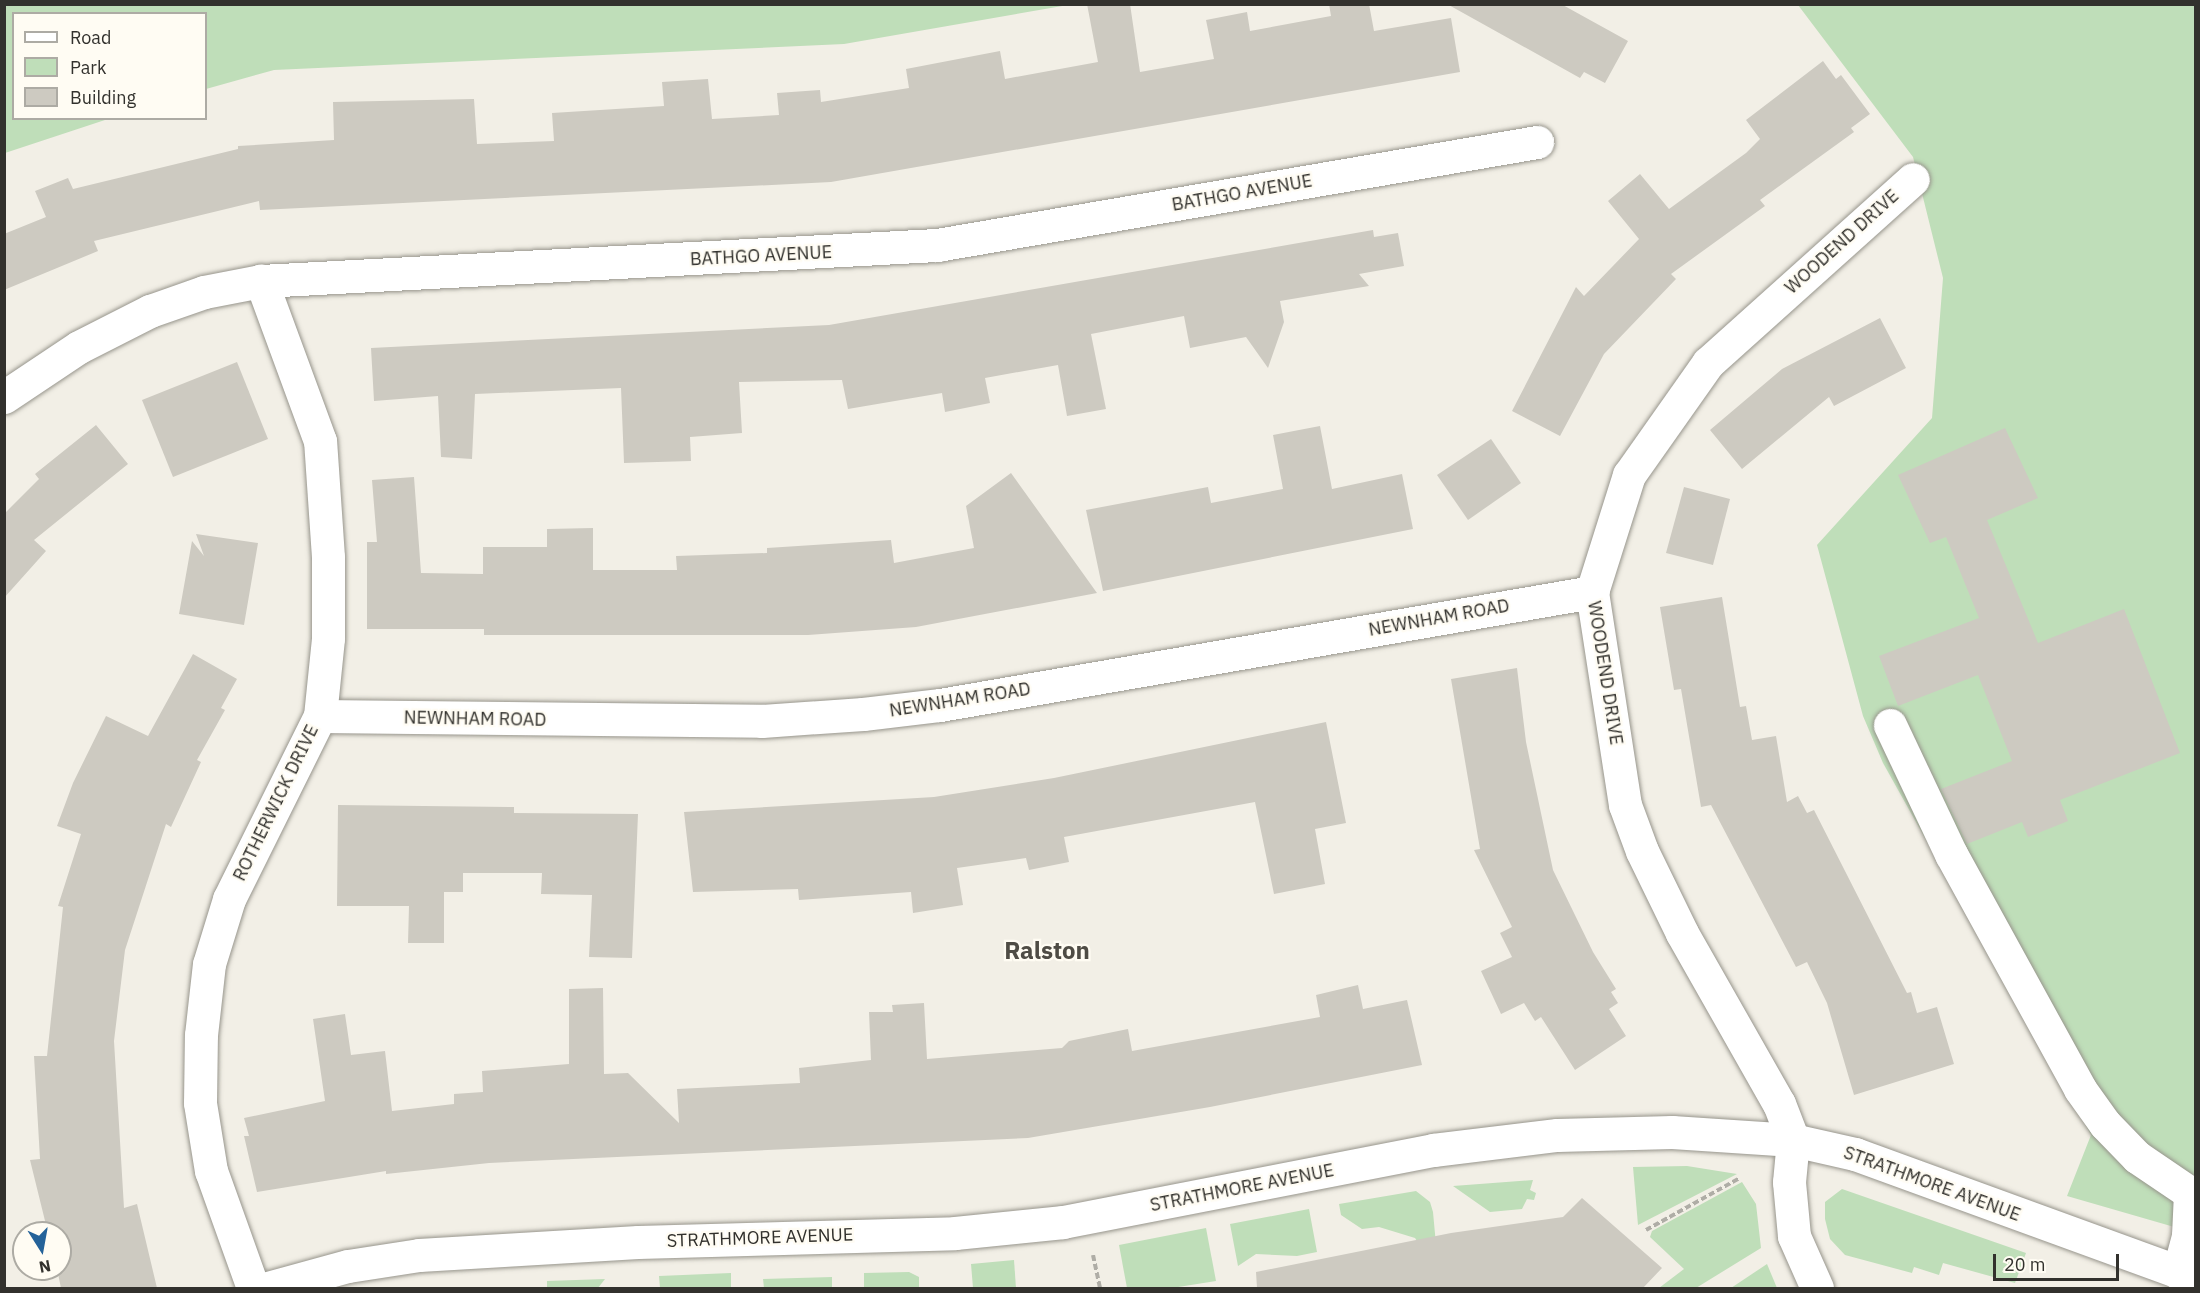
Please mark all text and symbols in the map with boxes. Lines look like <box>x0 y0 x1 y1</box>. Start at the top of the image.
legend <box>12 12 207 120</box>
text: Road <box>70 26 111 49</box>
text: Park <box>70 56 106 79</box>
text: Building <box>70 86 136 109</box>
street label: BATHGO AVENUE <box>1170 170 1314 216</box>
street label: WOODEND DRIVE <box>1781 185 1903 299</box>
street label: BATHGO AVENUE <box>689 241 833 271</box>
street label: NEWNHAM ROAD <box>1367 595 1511 641</box>
street label: WOODEND DRIVE <box>1583 600 1627 746</box>
street label: NEWNHAM ROAD <box>888 678 1032 722</box>
street label: NEWNHAM ROAD <box>404 707 546 731</box>
street label: ROTHERWICK DRIVE <box>229 721 323 885</box>
district label: Ralston <box>1004 937 1090 965</box>
street label: STRATHMORE AVENUE <box>1841 1142 2023 1226</box>
street label: STRATHMORE AVENUE <box>1148 1160 1336 1216</box>
north arrow <box>12 1221 72 1281</box>
street label: STRATHMORE AVENUE <box>666 1224 854 1252</box>
scale bar <box>1996 1242 2122 1280</box>
text: 20 m <box>2004 1253 2046 1276</box>
text: N <box>37 1256 53 1278</box>

